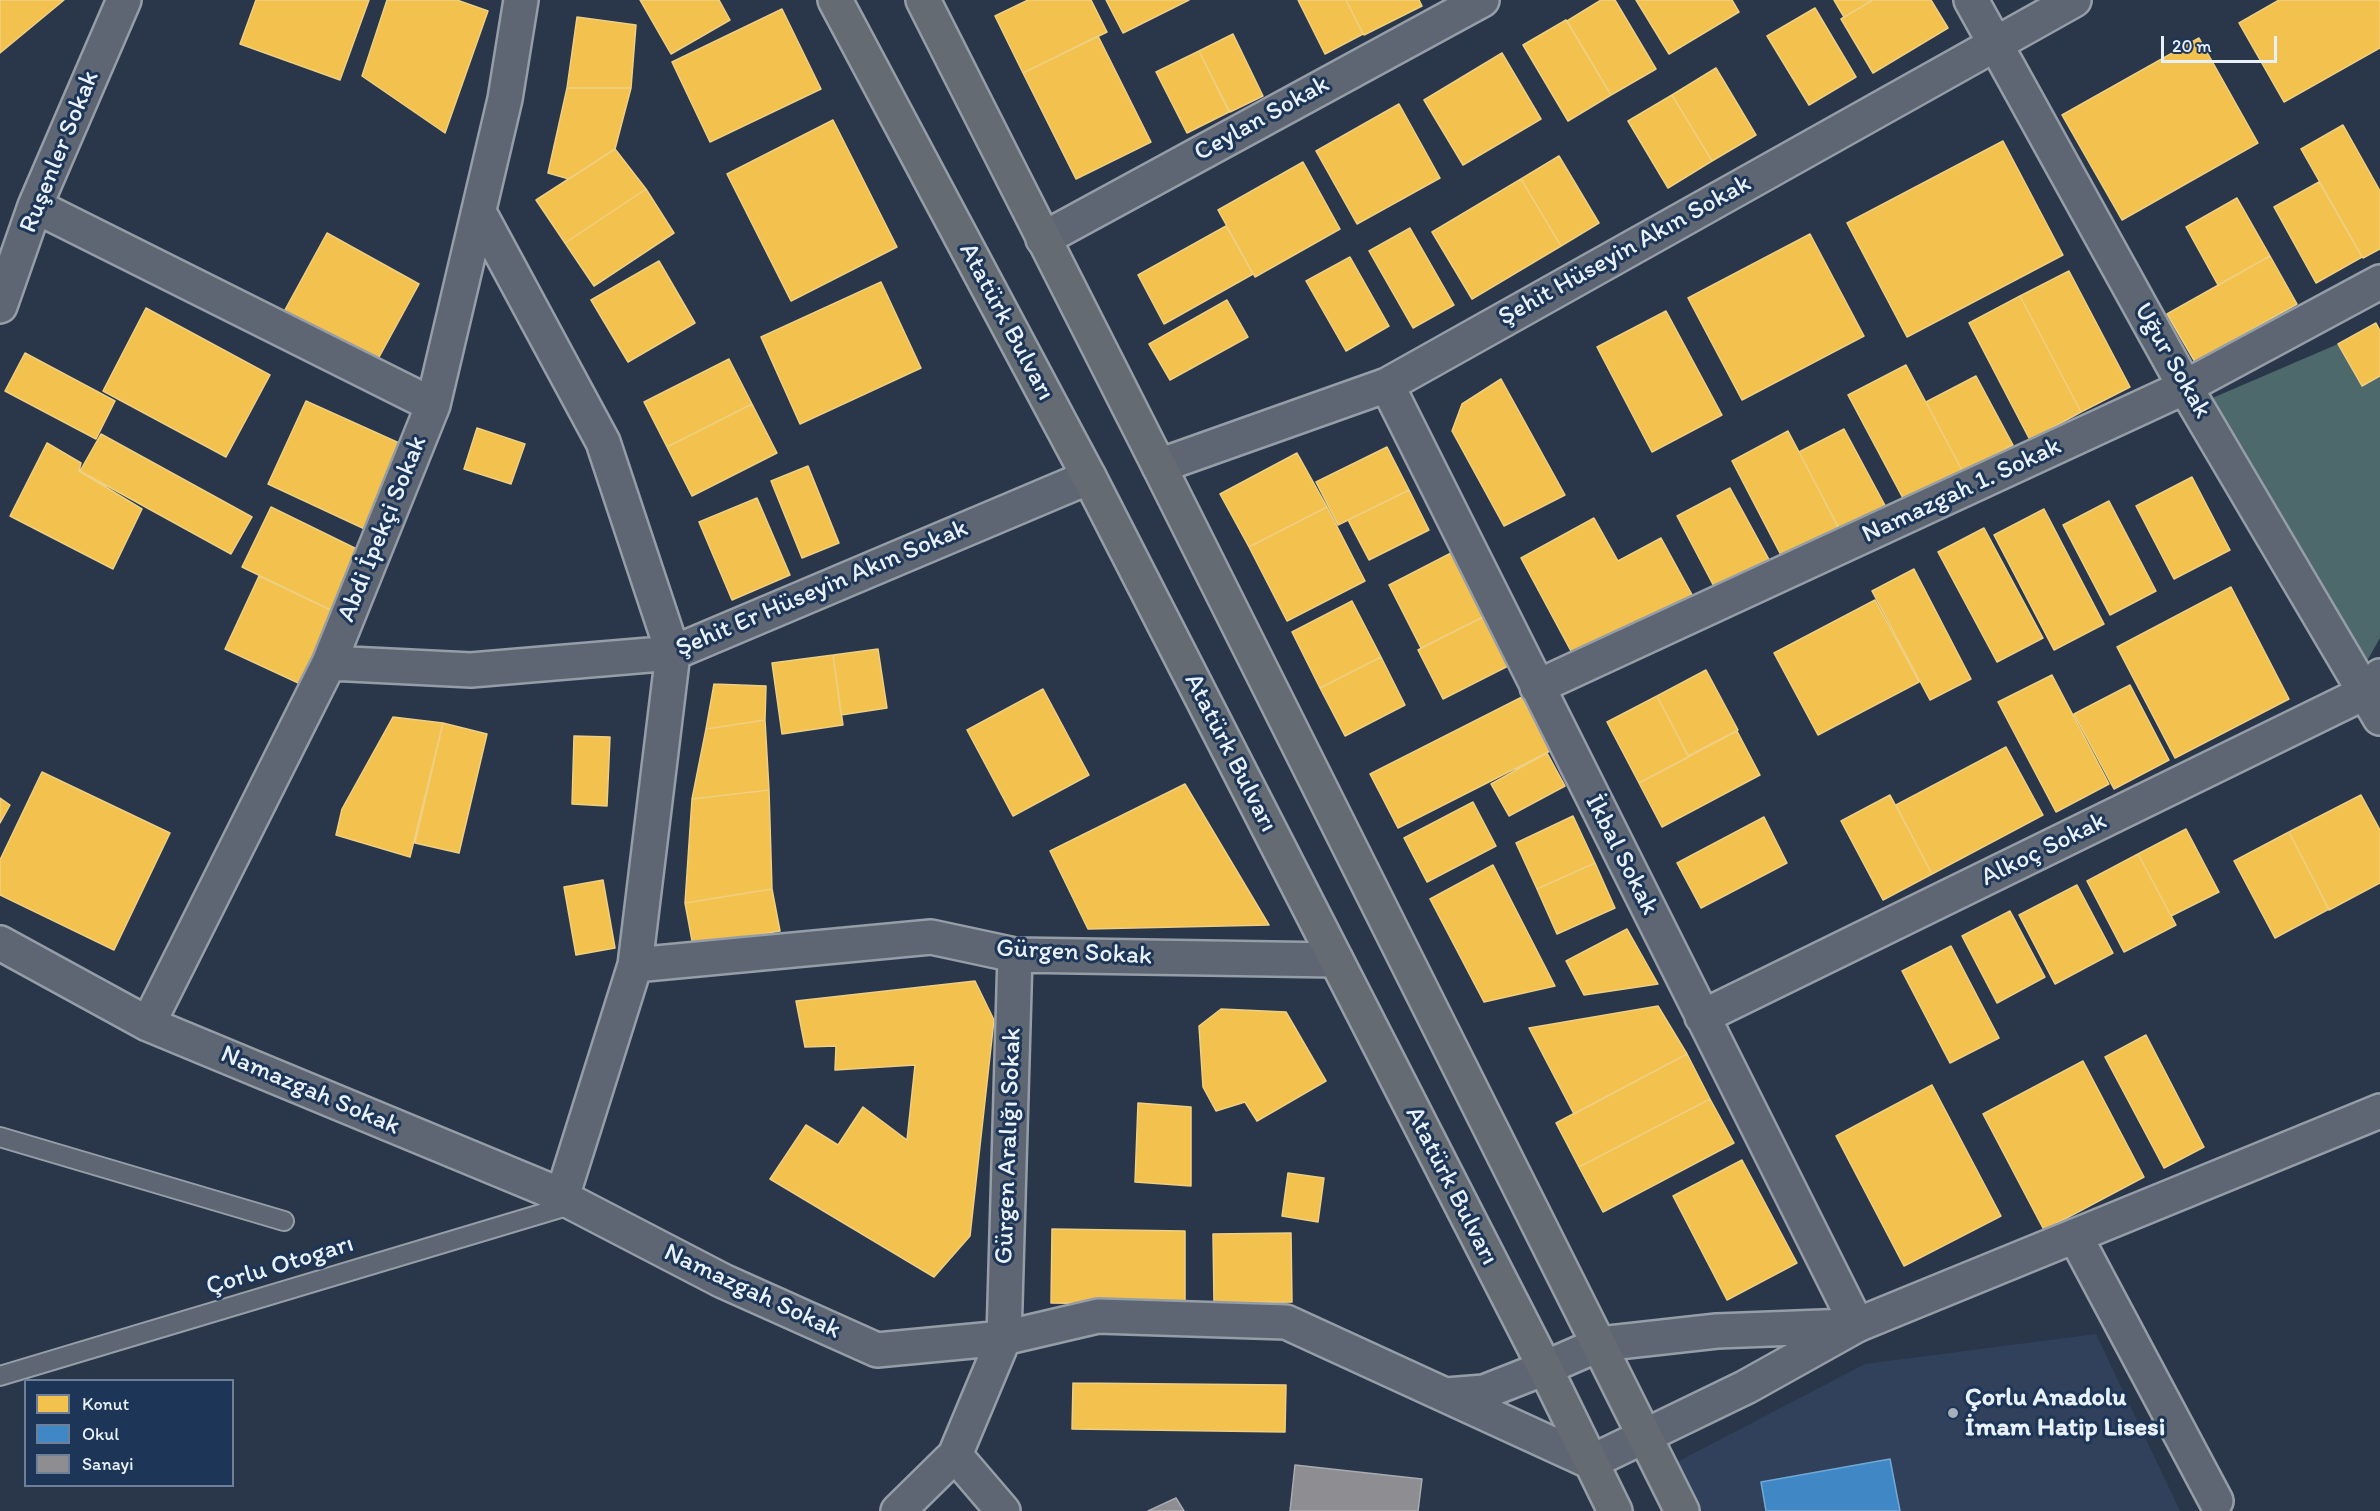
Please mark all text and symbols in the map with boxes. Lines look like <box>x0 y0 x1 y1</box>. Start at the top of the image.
scale bar <box>2164 24 2280 62</box>
text: 20 m <box>2172 35 2212 57</box>
street label: Ruşenler Sokak <box>13 66 107 238</box>
street label: Ceylan Sokak <box>1189 69 1335 169</box>
street label: Şehit Hüseyin Akın Sokak <box>1493 169 1757 333</box>
street label: Atatürk Bulvarı <box>951 238 1061 406</box>
street label: Uğur Sokak <box>2126 298 2218 424</box>
street label: Abdi İpekçi Sokak <box>331 431 435 627</box>
street label: Namazgah 1. Sokak <box>1858 431 2066 551</box>
street label: Şehit Er Hüseyin Akın Sokak <box>671 513 973 665</box>
street label: Atatürk Bulvarı <box>1177 668 1283 838</box>
street label: İkbal Sokak <box>1577 790 1665 920</box>
street label: Alkoç Sokak <box>1976 806 2112 894</box>
street label: Gürgen Sokak <box>995 933 1153 973</box>
street label: Gürgen Aralığı Sokak <box>989 1027 1029 1265</box>
street label: Namazgah Sokak <box>216 1039 404 1143</box>
street label: Atatürk Bulvarı <box>1398 1101 1504 1271</box>
street label: Çorlu Otogarı <box>202 1229 358 1303</box>
street label: Namazgah Sokak <box>659 1237 845 1347</box>
legend <box>24 1379 234 1487</box>
place label: Çorlu Anadolu İmam Hatip Lisesi <box>1965 1382 2165 1444</box>
text: Konut <box>82 1393 129 1415</box>
marker: Çorlu Anadolu İmam Hatip Lisesi <box>1946 1406 1960 1420</box>
text: Okul <box>82 1423 119 1445</box>
text: Sanayi <box>82 1453 134 1475</box>

